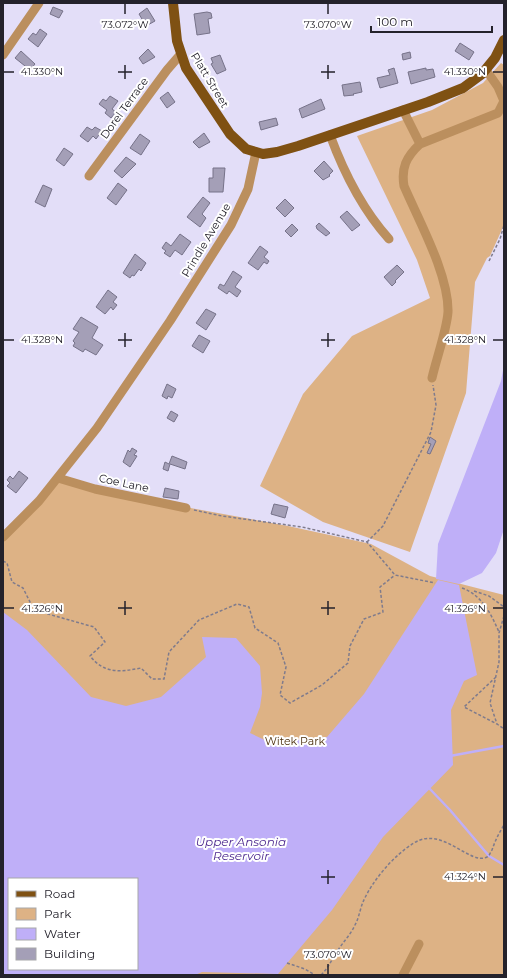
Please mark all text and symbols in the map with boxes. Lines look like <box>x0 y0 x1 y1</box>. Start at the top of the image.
scale bar <box>371 8 492 34</box>
text: 100 m <box>377 14 413 29</box>
text: 73.072°W <box>101 18 149 31</box>
text: 73.070°W <box>304 18 352 31</box>
street label: Platt Street <box>188 50 232 111</box>
text: 41.330°N <box>21 65 63 78</box>
text: 41.330°N <box>444 65 486 78</box>
street label: Dorel Terrace <box>97 74 151 141</box>
street label: Prindle Avenue <box>178 200 234 280</box>
text: 41.328°N <box>21 333 63 346</box>
text: 41.328°N <box>444 333 486 346</box>
street label: Coe Lane <box>98 471 151 495</box>
text: 41.326°N <box>21 602 63 615</box>
text: 41.326°N <box>444 602 486 615</box>
park label: Witek Park <box>265 734 326 748</box>
water label: Upper Ansonia Reservoir <box>196 834 286 863</box>
text: 41.324°N <box>444 870 486 883</box>
legend <box>8 878 138 970</box>
text: Road <box>44 886 75 901</box>
text: Park <box>44 906 72 921</box>
text: Water <box>44 926 81 941</box>
text: Building <box>44 946 95 961</box>
text: 73.070°W <box>304 948 352 961</box>

